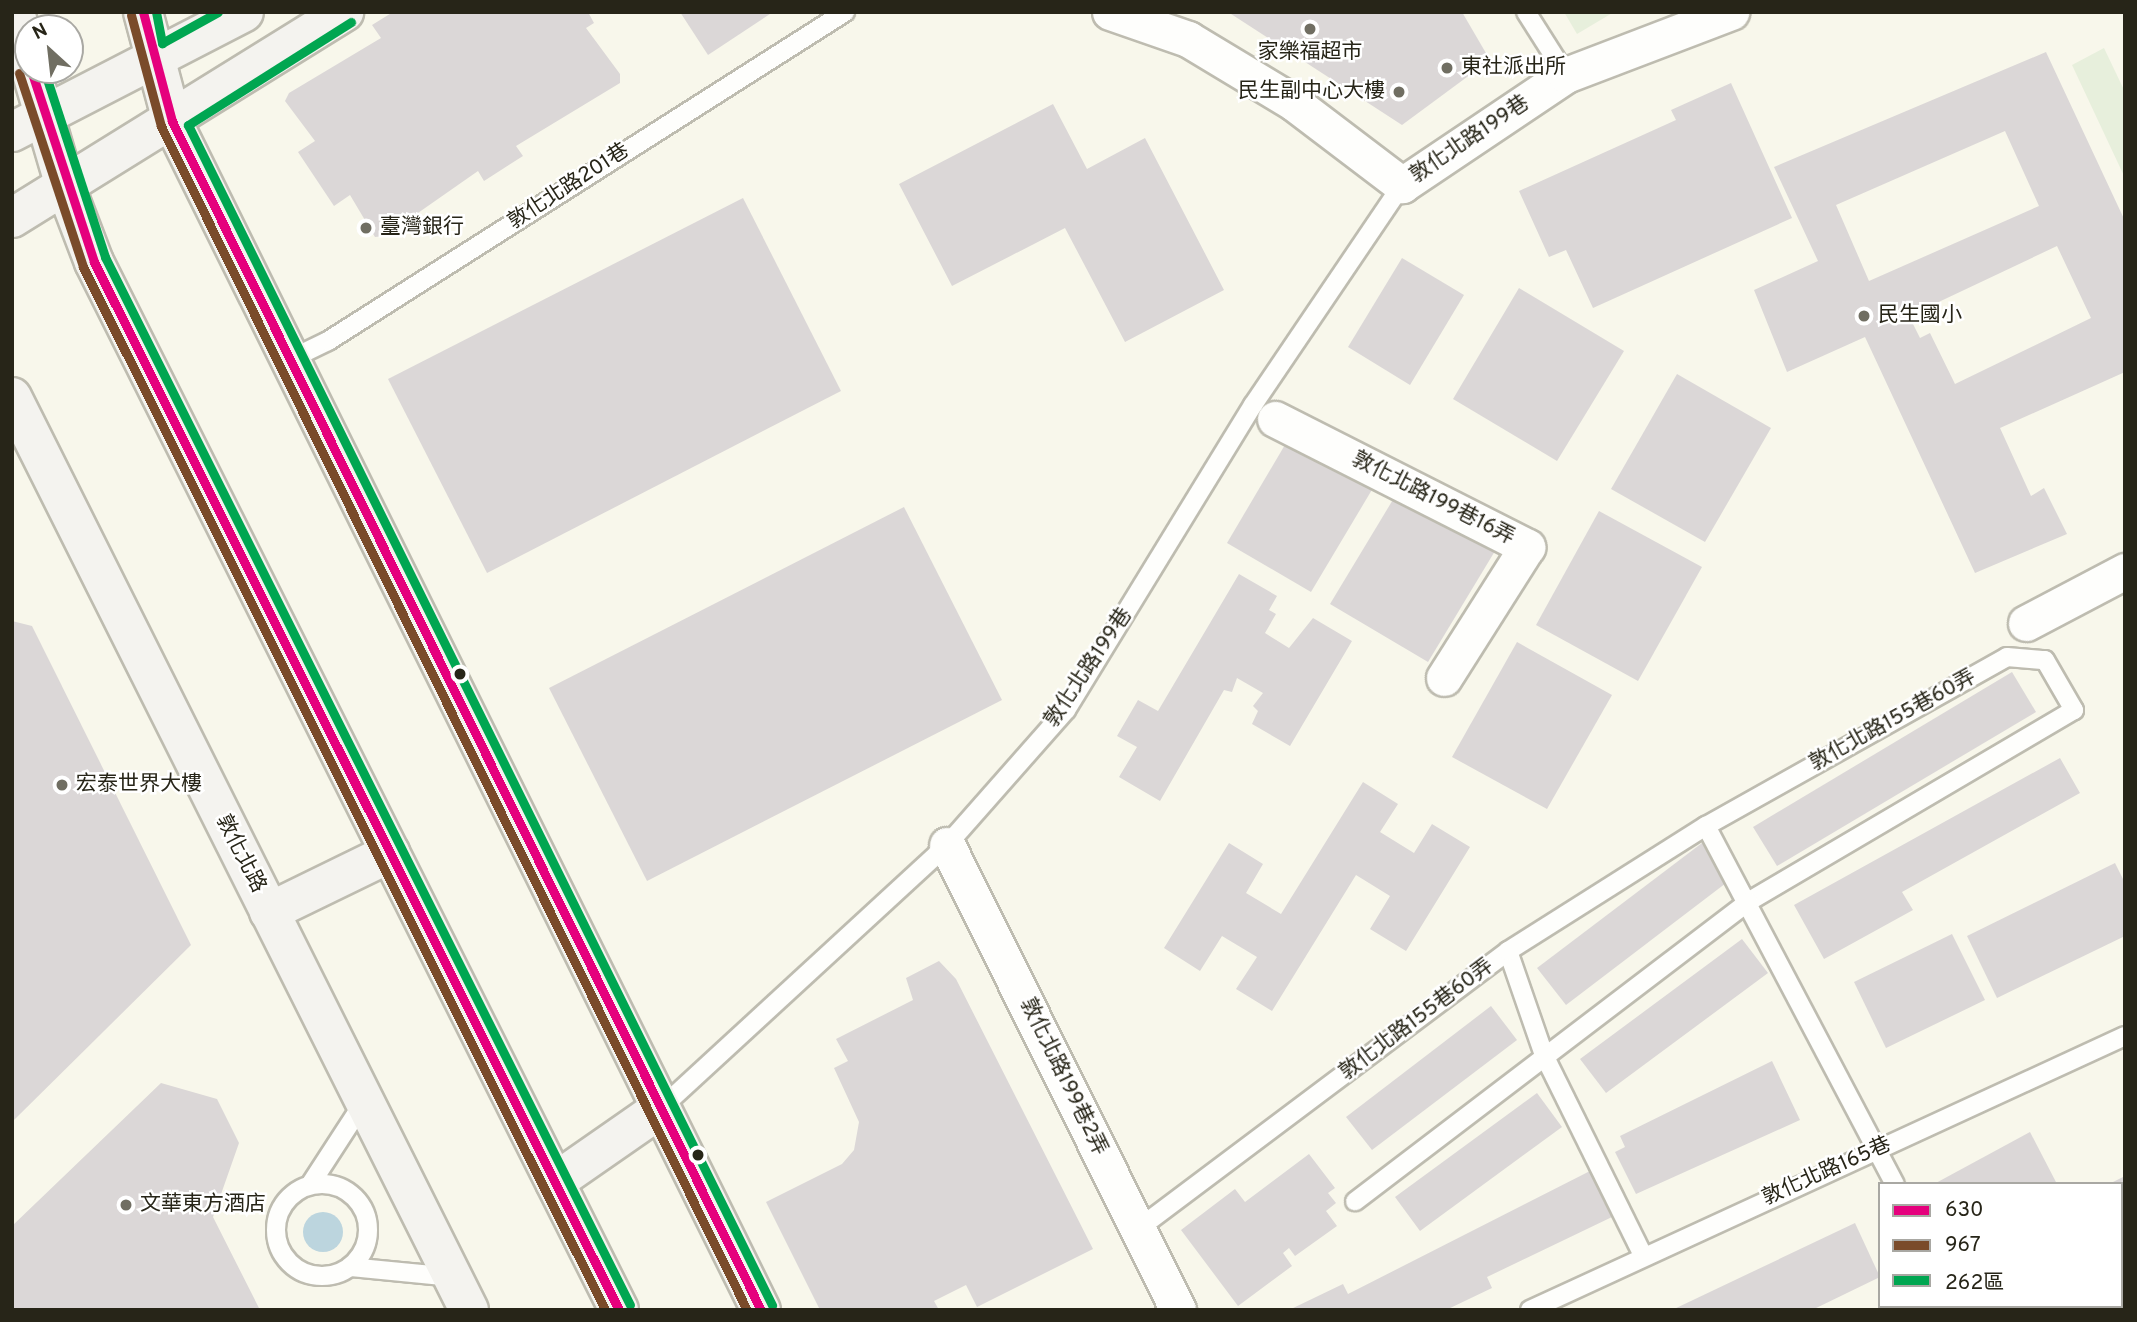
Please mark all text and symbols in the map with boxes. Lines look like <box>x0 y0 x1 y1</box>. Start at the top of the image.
north arrow <box>14 14 84 84</box>
text: N <box>29 18 52 46</box>
marker: 家樂福超市 <box>1302 21 1318 37</box>
place label: 家樂福超市 <box>1258 40 1362 66</box>
place label: 東社派出所 <box>1461 55 1566 81</box>
marker: 東社派出所 <box>1439 60 1455 76</box>
place label: 民生副中心大樓 <box>1238 79 1385 105</box>
marker: 民生副中心大樓 <box>1391 84 1407 100</box>
street label: 敦化北路199巷 <box>1406 91 1534 189</box>
street label: 敦化北路201巷 <box>504 139 634 235</box>
place label: 臺灣銀行 <box>380 215 464 241</box>
marker: 臺灣銀行 <box>358 220 374 236</box>
place label: 民生國小 <box>1878 303 1962 329</box>
marker: 民生國小 <box>1856 308 1872 324</box>
street label: 敦化北路199巷16弄 <box>1347 447 1519 551</box>
street label: 敦化北路199巷 <box>1040 604 1138 732</box>
street label: 敦化北路155巷60弄 <box>1806 665 1980 777</box>
unlabelled marker <box>453 667 467 681</box>
place label: 宏泰世界大樓 <box>76 772 202 798</box>
marker: 宏泰世界大樓 <box>54 777 70 793</box>
street label: 敦化北路 <box>210 811 270 897</box>
street label: 敦化北路155巷60弄 <box>1335 954 1499 1086</box>
street label: 敦化北路199巷2弄 <box>1014 994 1112 1160</box>
street label: 敦化北路165巷 <box>1759 1132 1895 1212</box>
unlabelled marker <box>691 1148 705 1162</box>
legend <box>1878 1182 2123 1308</box>
place label: 文華東方酒店 <box>140 1192 266 1218</box>
marker: 文華東方酒店 <box>118 1197 134 1213</box>
text: 630 <box>1945 1197 1983 1224</box>
text: 967 <box>1945 1232 1981 1259</box>
text: 262區 <box>1945 1270 2004 1297</box>

